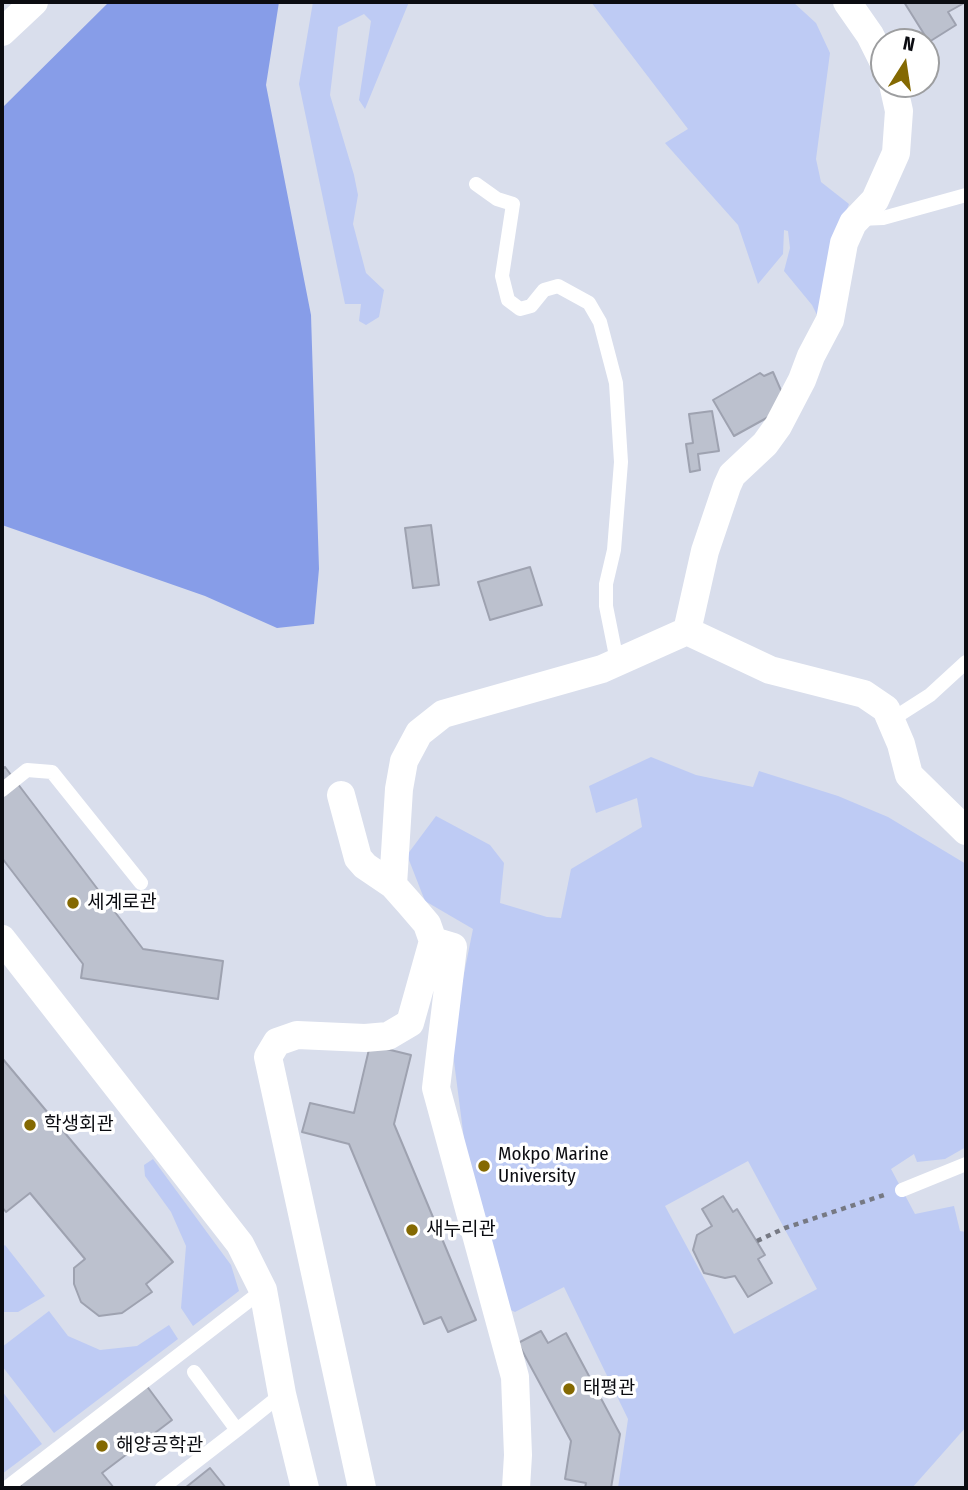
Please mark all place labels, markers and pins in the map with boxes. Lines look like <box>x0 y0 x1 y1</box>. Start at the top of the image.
place label: 세계로관 <box>87 892 157 914</box>
marker: 세계로관 <box>65 895 81 911</box>
place label: 학생회관 <box>44 1114 114 1136</box>
marker: 학생회관 <box>22 1117 38 1133</box>
place label: Mokpo Marine University <box>498 1144 609 1188</box>
marker: Mokpo Marine University <box>476 1158 492 1174</box>
place label: 새누리관 <box>426 1219 496 1241</box>
marker: 새누리관 <box>404 1222 420 1238</box>
place label: 태평관 <box>583 1378 635 1400</box>
marker: 태평관 <box>561 1381 577 1397</box>
place label: 해양공학관 <box>116 1435 203 1457</box>
marker: 해양공학관 <box>94 1438 110 1454</box>

